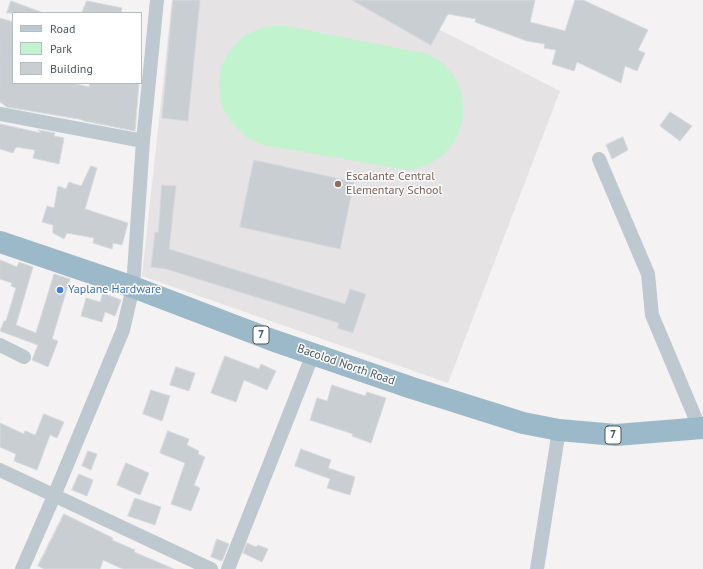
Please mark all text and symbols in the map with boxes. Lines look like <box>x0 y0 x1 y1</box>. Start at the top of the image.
legend <box>12 12 142 84</box>
text: Road <box>50 21 75 36</box>
text: Park <box>50 41 72 56</box>
text: Building <box>50 61 93 76</box>
place label: Escalante Central Elementary School <box>346 170 442 198</box>
marker: Escalante Central Elementary School <box>333 179 343 189</box>
place label: Yaplane Hardware <box>68 283 161 297</box>
marker: Yaplane Hardware <box>55 285 65 295</box>
road number: 7 <box>253 326 269 344</box>
street label: Bacolod North Road <box>295 342 397 388</box>
road number: 7 <box>605 426 621 444</box>

